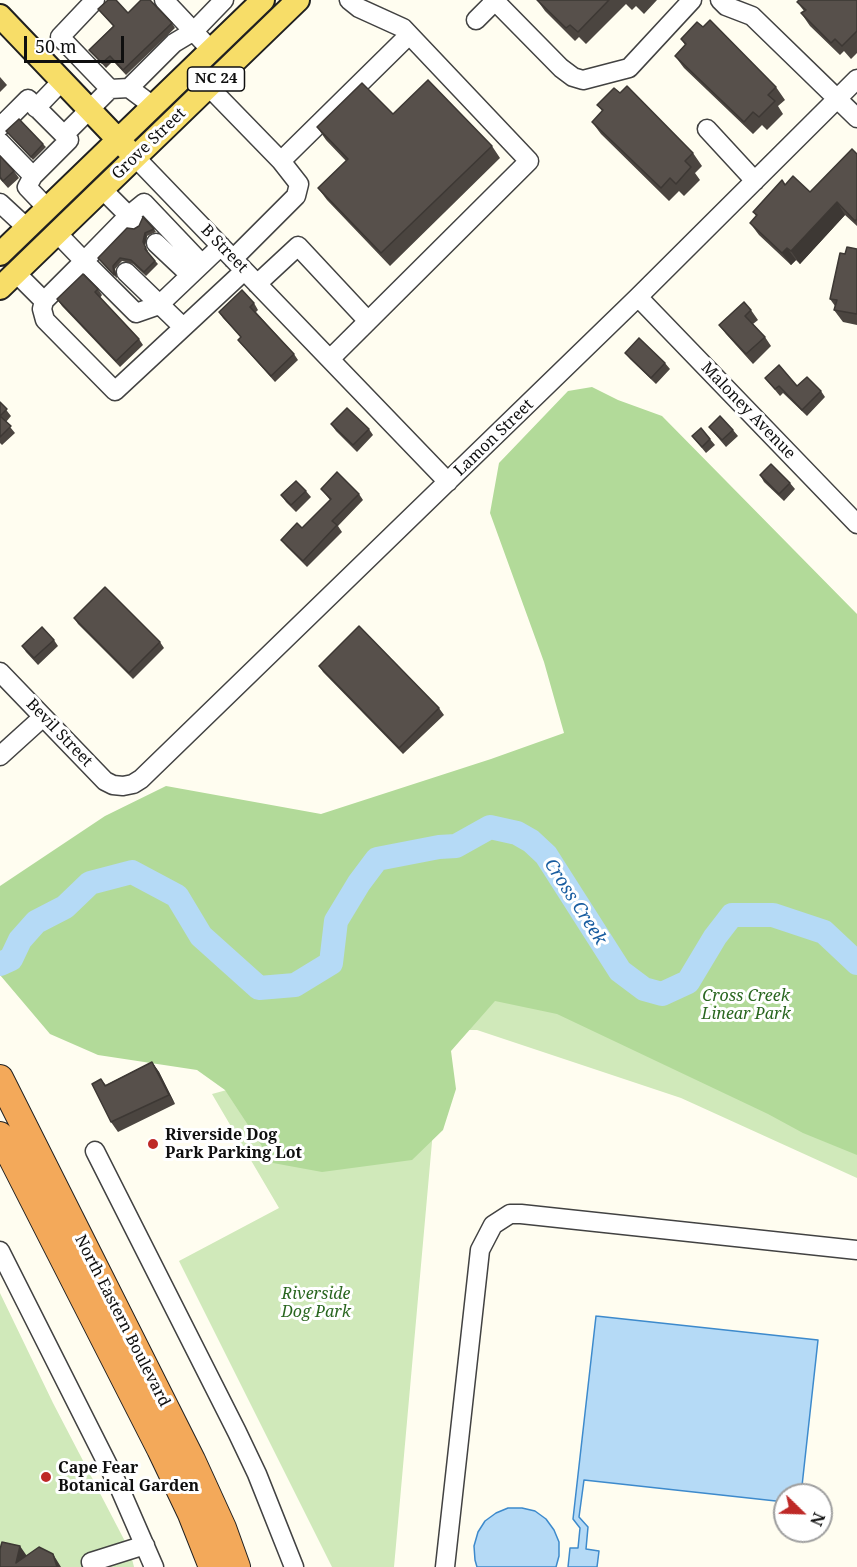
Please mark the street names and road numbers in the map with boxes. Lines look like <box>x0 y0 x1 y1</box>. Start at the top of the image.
road number: NC 24 <box>188 67 244 91</box>
street label: Grove Street <box>108 104 190 184</box>
street label: B Street <box>197 221 251 277</box>
street label: Maloney Avenue <box>697 358 799 464</box>
street label: Lamon Street <box>450 396 538 480</box>
street label: Bevil Street <box>22 695 96 771</box>
street label: North Eastern Boulevard <box>70 1232 174 1410</box>

